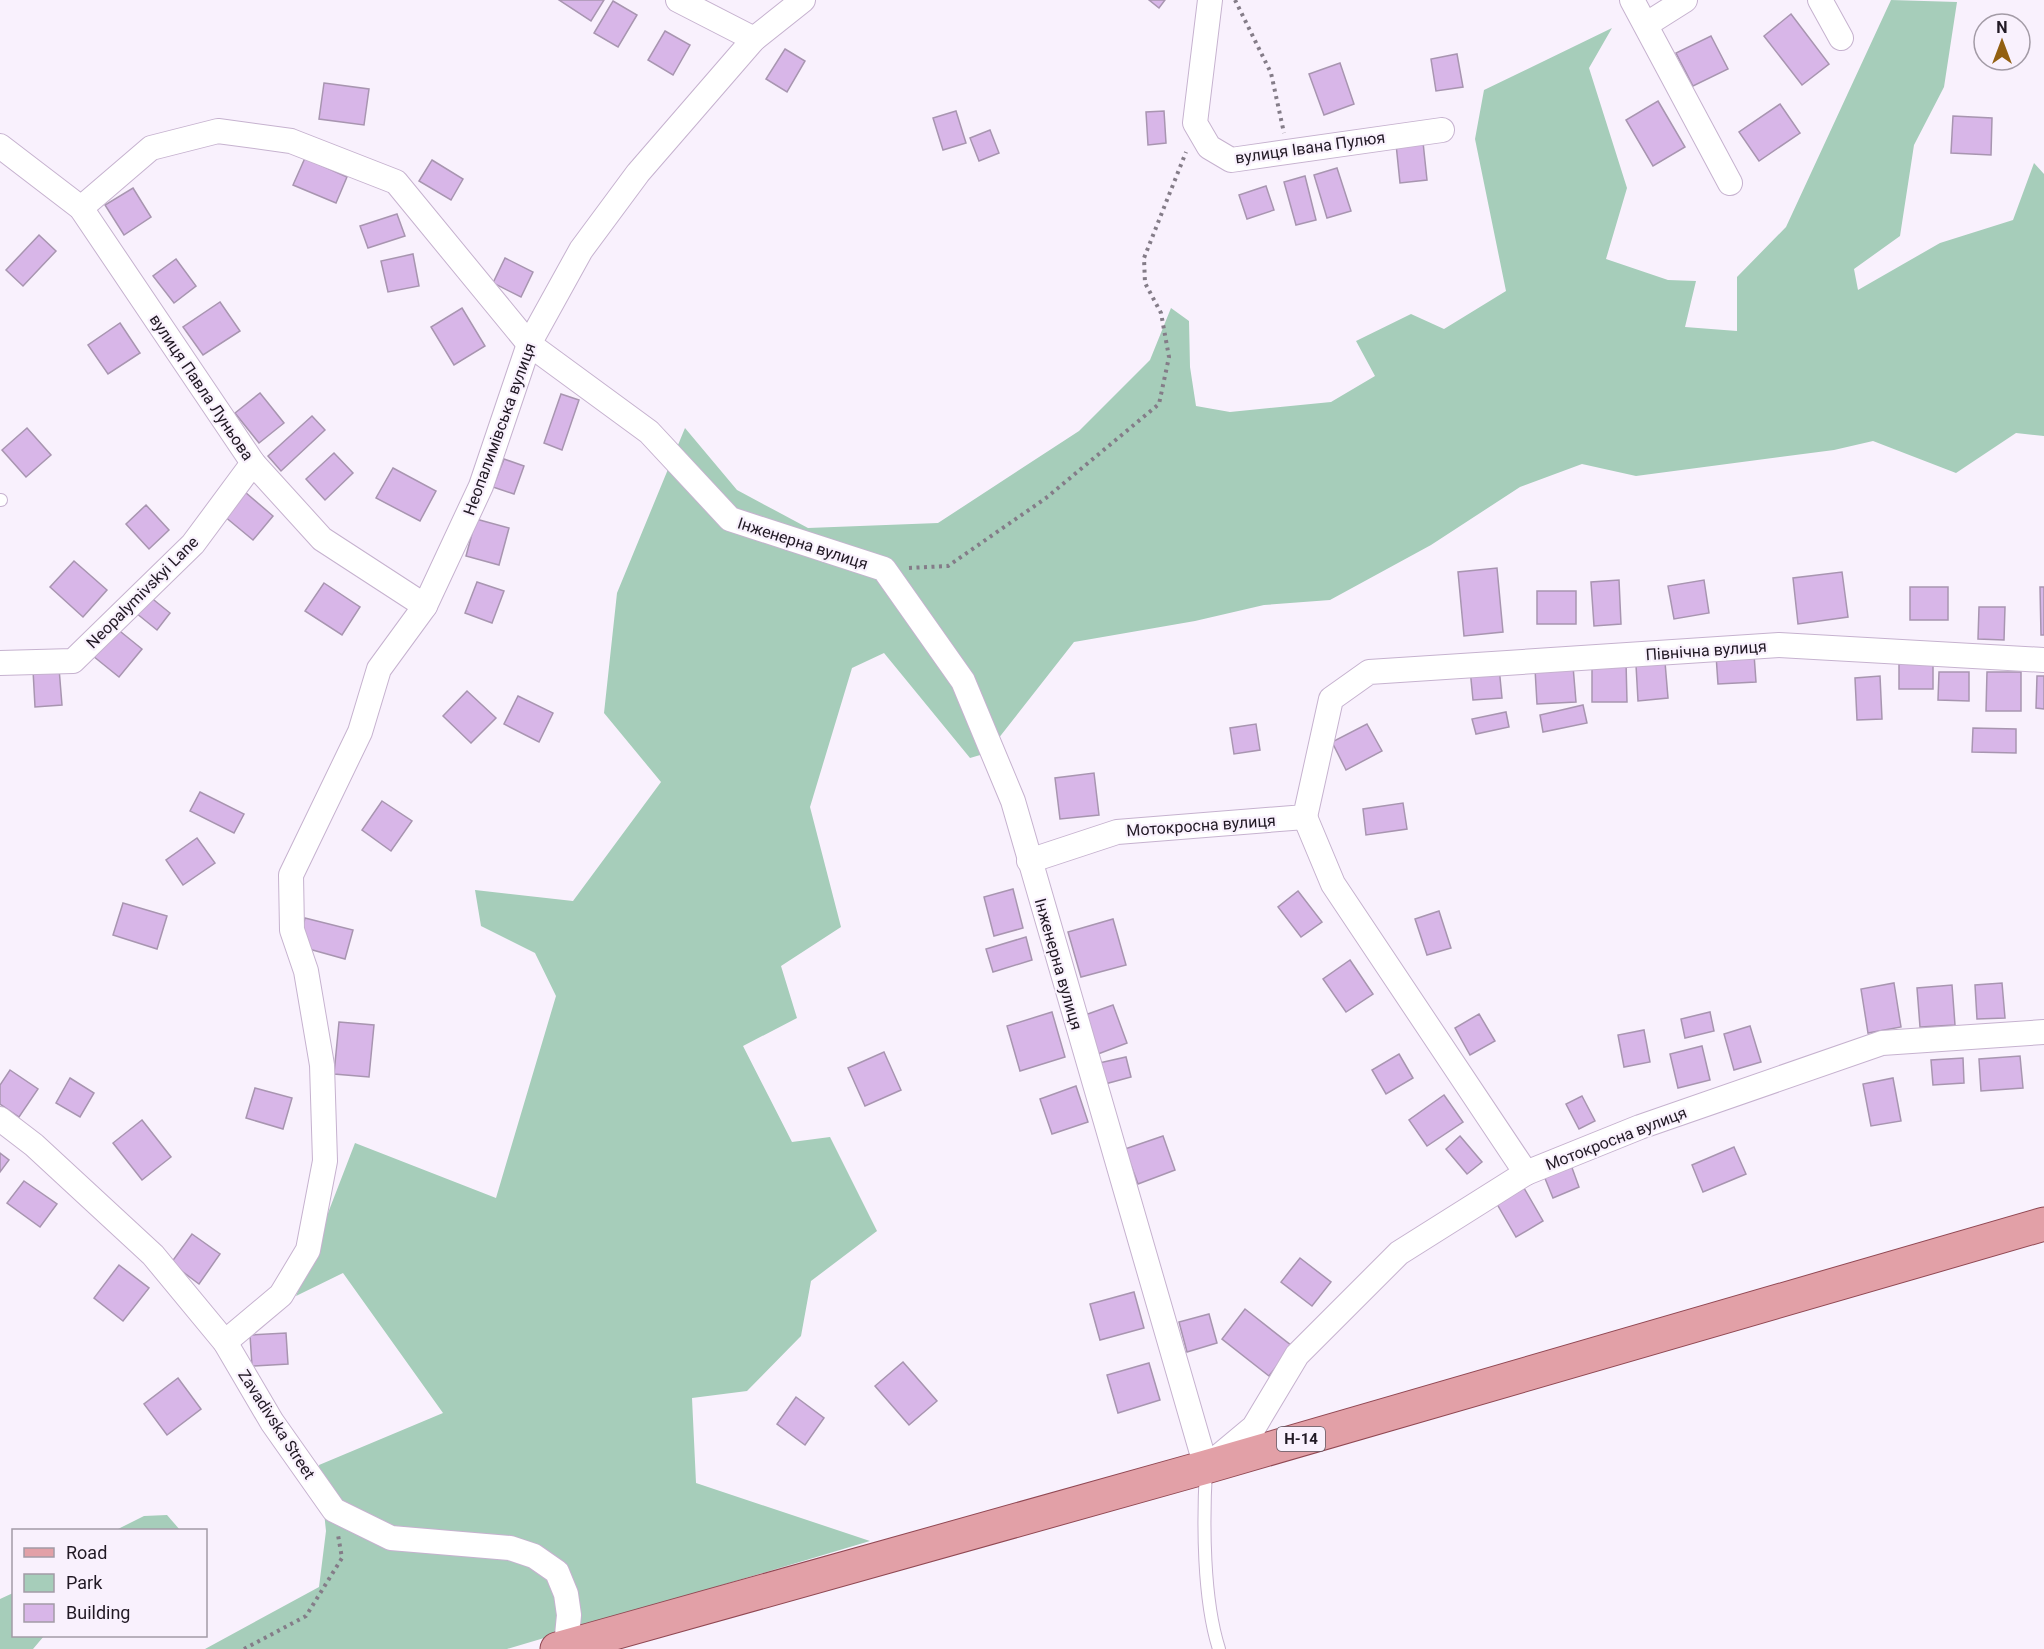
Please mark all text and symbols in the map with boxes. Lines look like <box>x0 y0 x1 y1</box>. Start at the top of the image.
north arrow <box>1972 12 2032 72</box>
text: N <box>1996 18 2008 37</box>
street label: вулиця Івана Пулюя <box>1234 128 1386 167</box>
street label: вулиця Павла Луньова <box>146 311 258 464</box>
street label: Неопалимівська вулиця <box>459 340 540 518</box>
street label: Інженерна вулиця <box>735 513 870 574</box>
street label: Neopalymivskyi Lane <box>83 533 202 652</box>
street label: Північна вулиця <box>1645 637 1767 664</box>
street label: Мотокросна вулиця <box>1126 811 1276 840</box>
street label: Інженерна вулиця <box>1031 896 1086 1032</box>
street label: Мотокросна вулиця <box>1543 1103 1689 1174</box>
street label: Zavadivska Street <box>234 1366 319 1482</box>
road number: Н-14 <box>1277 1427 1325 1451</box>
legend <box>12 1529 207 1637</box>
text: Road <box>66 1542 107 1563</box>
text: Park <box>66 1572 103 1593</box>
text: Building <box>66 1602 130 1623</box>

